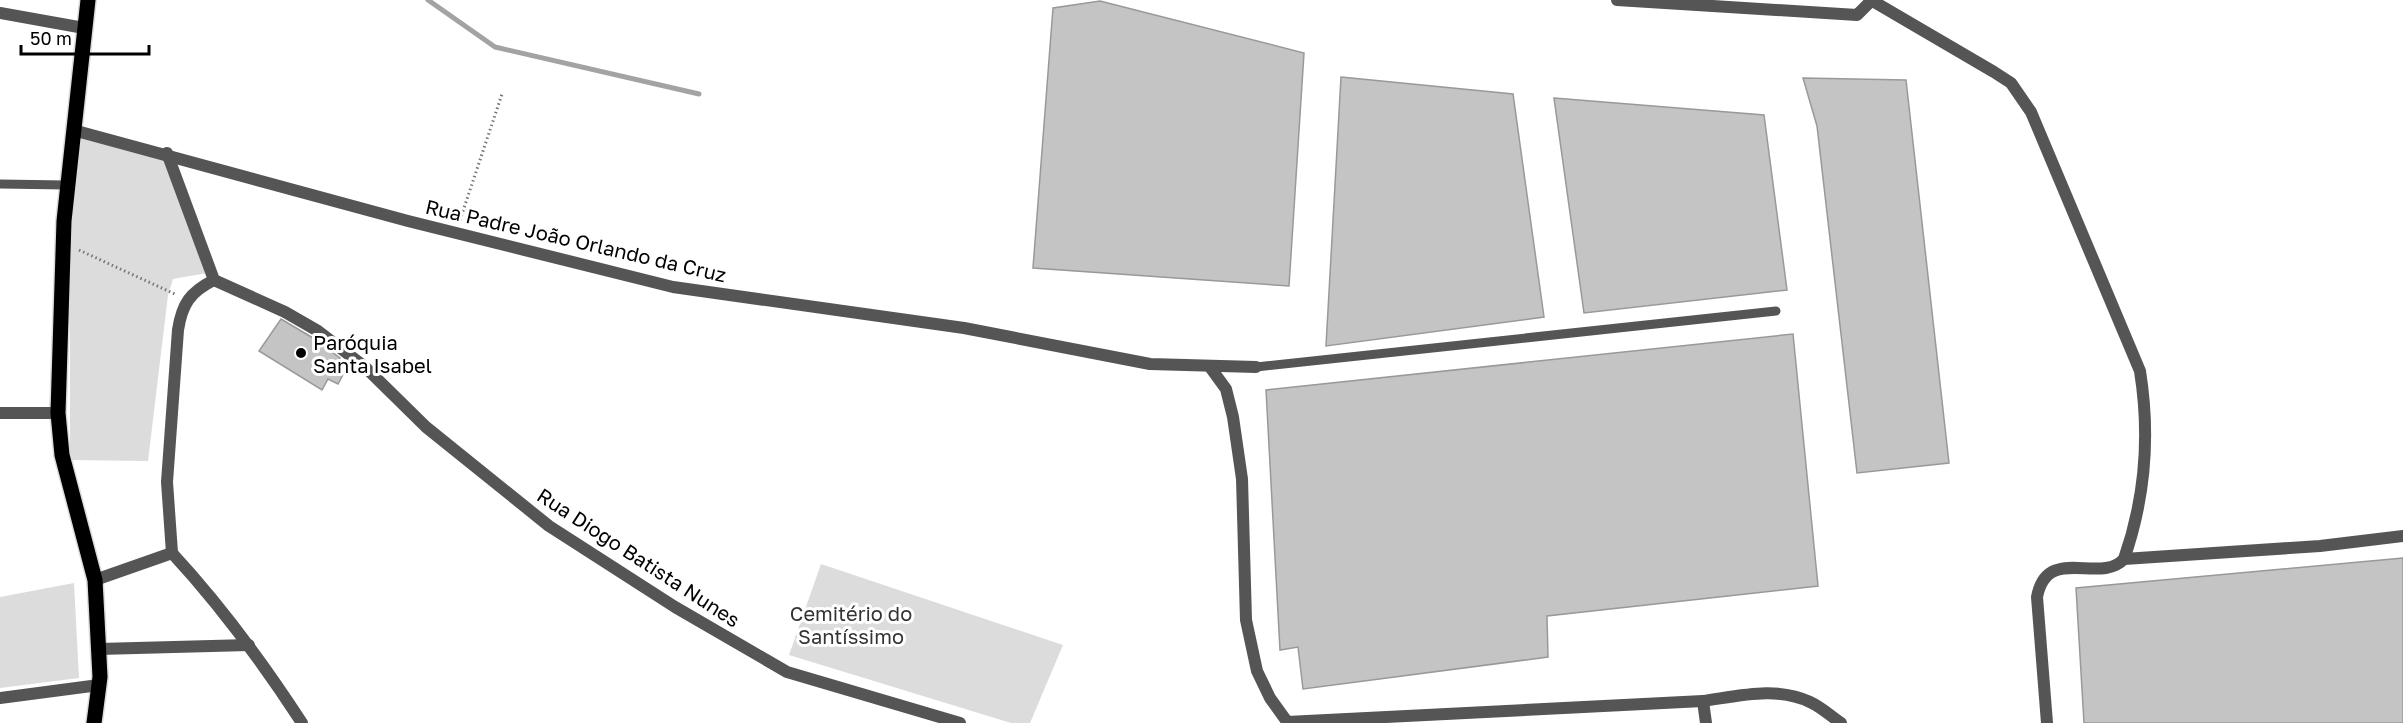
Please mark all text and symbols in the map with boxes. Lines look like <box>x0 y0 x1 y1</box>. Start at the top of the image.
scale bar <box>21 18 148 56</box>
text: 50 m <box>30 27 72 49</box>
street label: Rua Padre João Orlando da Cruz <box>423 194 729 286</box>
place label: Paróquia Santa Isabel <box>313 330 432 377</box>
marker: Paróquia Santa Isabel <box>294 346 308 360</box>
street label: Rua Diogo Batista Nunes <box>533 482 745 632</box>
park label: Cemitério do Santíssimo <box>790 601 912 648</box>

